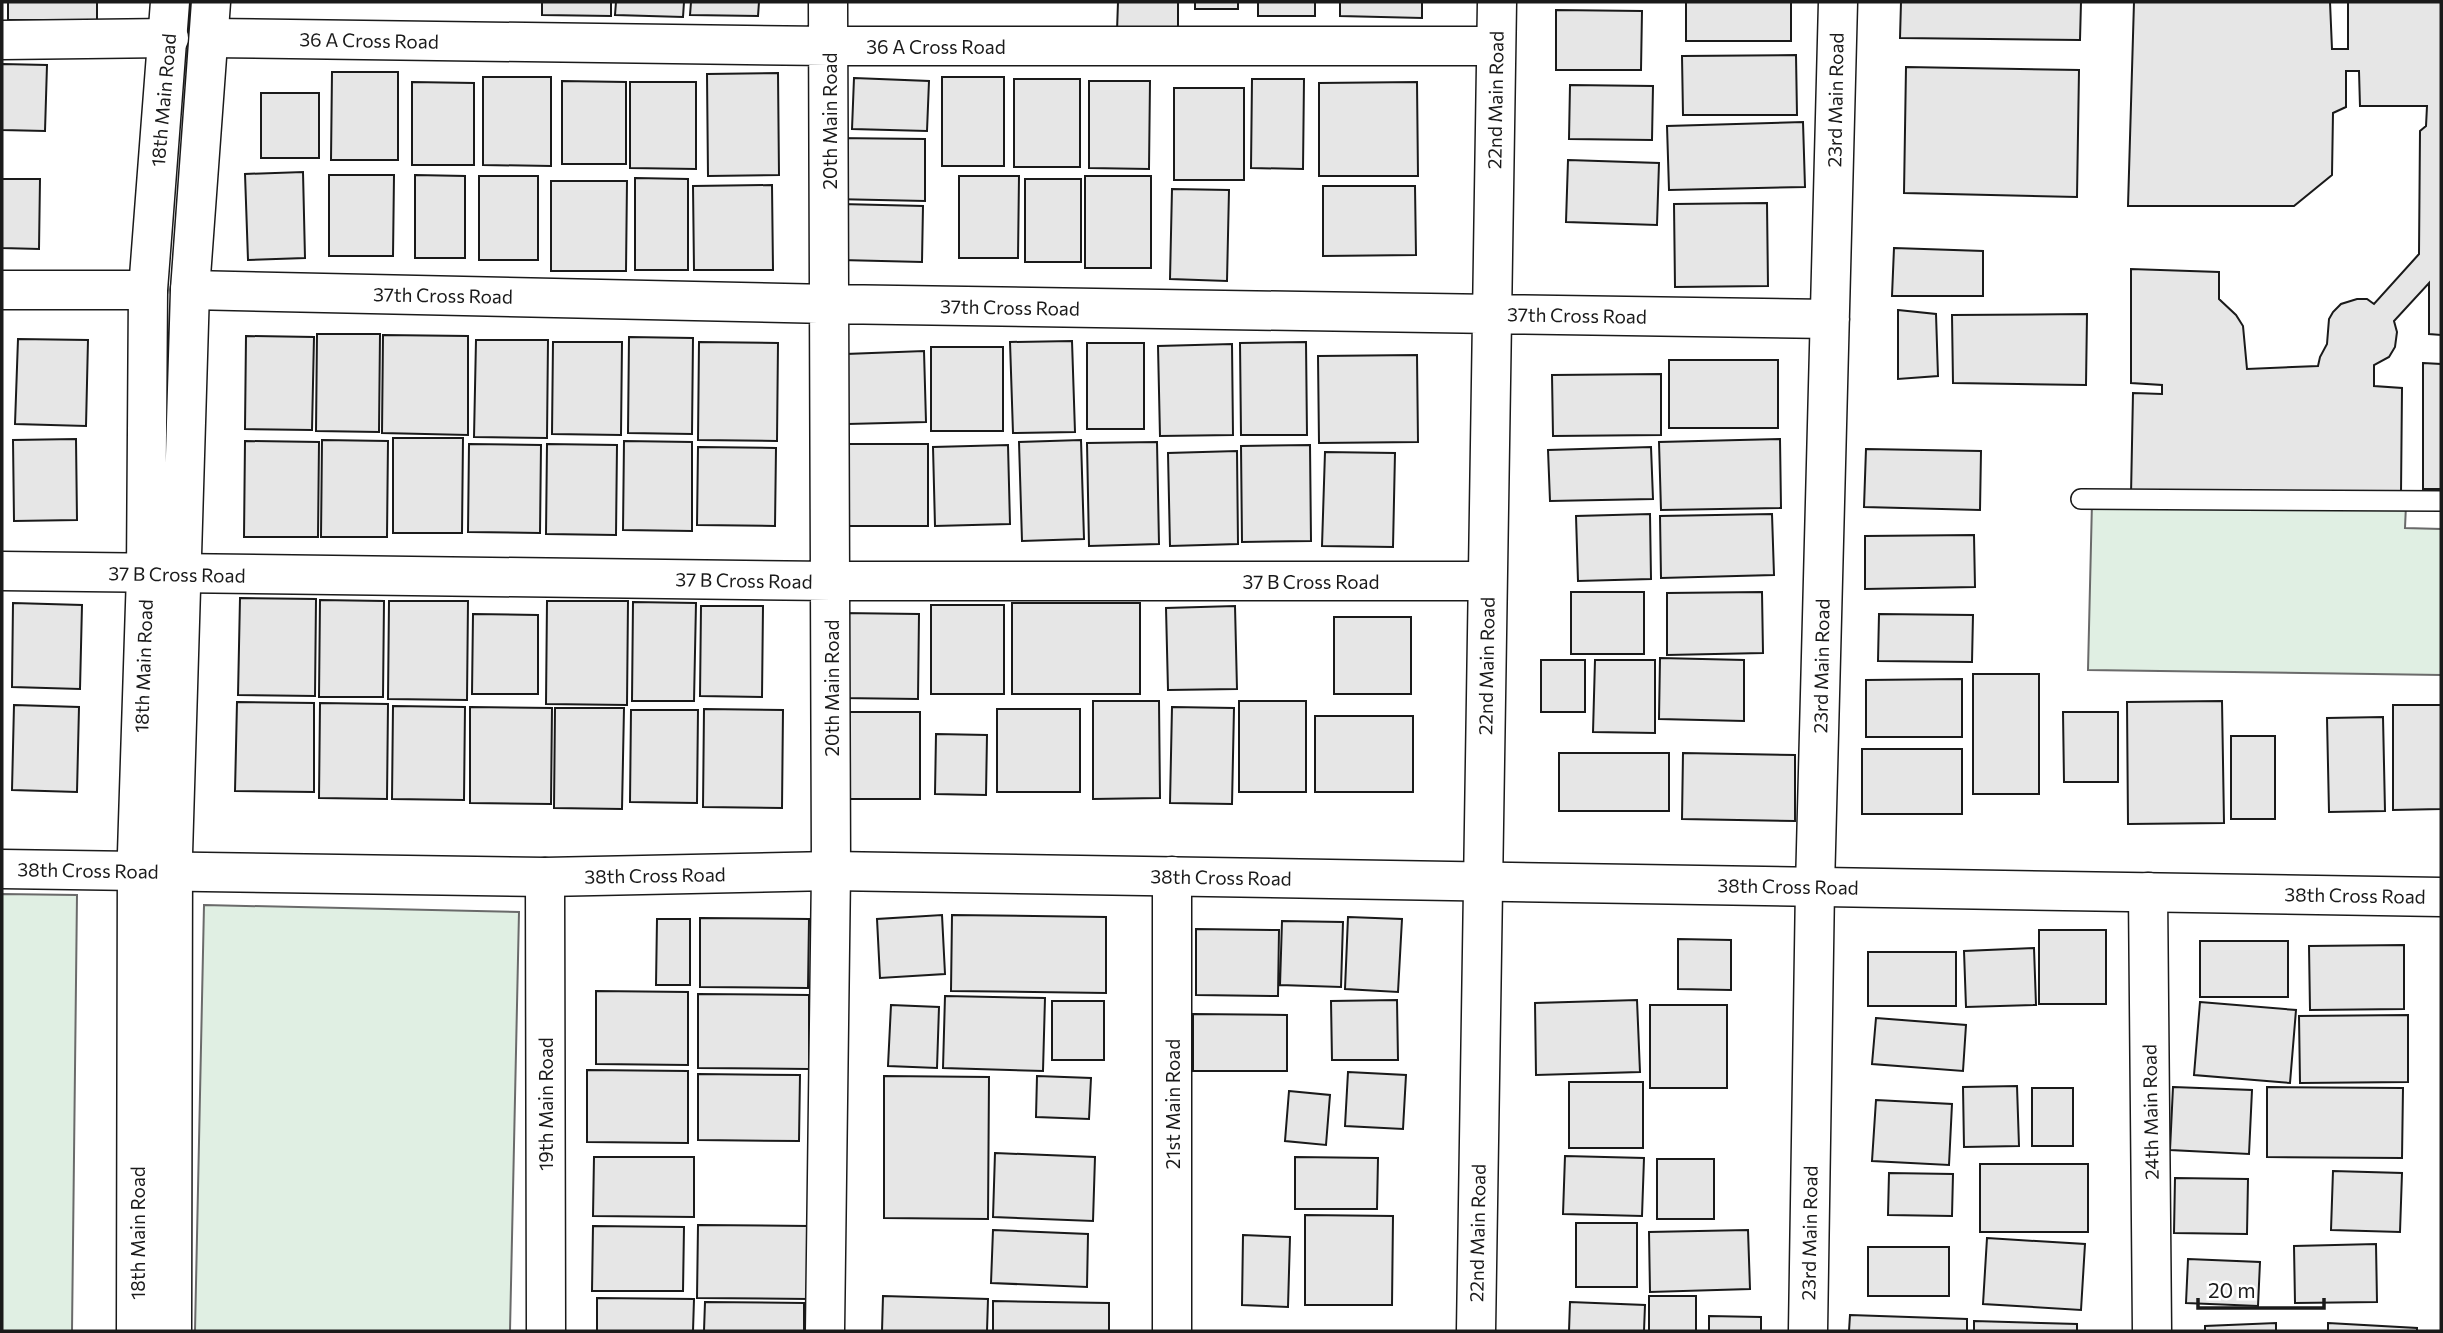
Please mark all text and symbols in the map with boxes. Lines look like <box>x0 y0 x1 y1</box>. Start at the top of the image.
street label: 36 A Cross Road <box>299 27 439 53</box>
street label: 22nd Main Road <box>1482 31 1508 169</box>
street label: 18th Main Road <box>146 32 180 168</box>
street label: 23rd Main Road <box>1822 32 1848 168</box>
street label: 36 A Cross Road <box>866 35 1006 58</box>
street label: 20th Main Road <box>818 53 841 189</box>
street label: 37th Cross Road <box>373 282 513 308</box>
street label: 37th Cross Road <box>940 294 1080 320</box>
street label: 37th Cross Road <box>1507 302 1647 328</box>
street label: 37 B Cross Road <box>108 561 246 587</box>
street label: 37 B Cross Road <box>675 567 813 593</box>
street label: 37 B Cross Road <box>1242 570 1380 593</box>
street label: 22nd Main Road <box>1473 597 1499 735</box>
street label: 23rd Main Road <box>1808 598 1834 734</box>
street label: 18th Main Road <box>129 599 157 733</box>
street label: 20th Main Road <box>820 620 843 756</box>
street label: 38th Cross Road <box>17 857 159 883</box>
street label: 38th Cross Road <box>584 862 726 888</box>
street label: 38th Cross Road <box>1150 864 1292 890</box>
street label: 38th Cross Road <box>1717 873 1859 899</box>
street label: 38th Cross Road <box>2284 882 2426 908</box>
street label: 19th Main Road <box>534 1037 557 1171</box>
street label: 21st Main Road <box>1161 1039 1184 1169</box>
street label: 24th Main Road <box>2137 1044 2163 1180</box>
street label: 22nd Main Road <box>1464 1164 1490 1302</box>
street label: 23rd Main Road <box>1796 1165 1822 1301</box>
street label: 18th Main Road <box>126 1166 149 1300</box>
scale bar <box>2198 1266 2324 1310</box>
text: 20 m <box>2208 1277 2256 1302</box>

